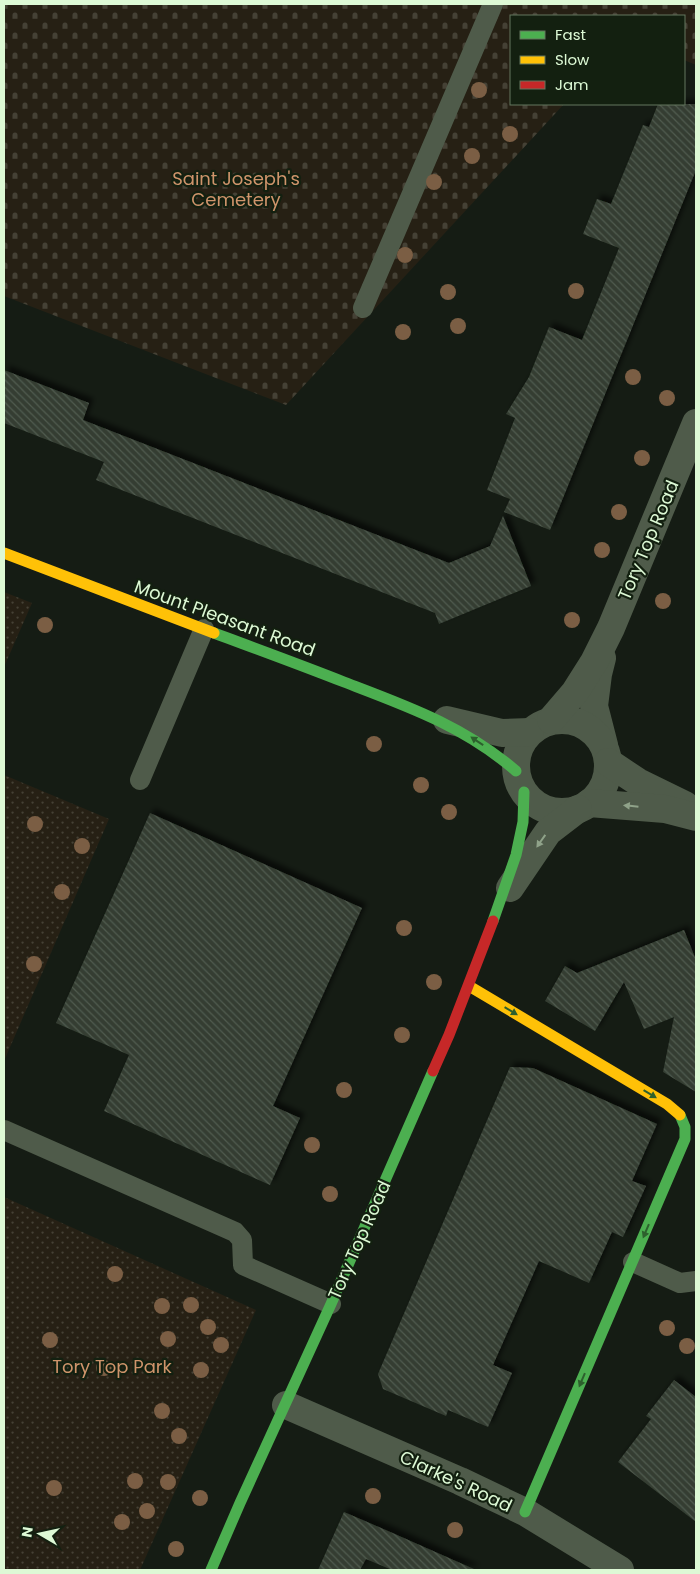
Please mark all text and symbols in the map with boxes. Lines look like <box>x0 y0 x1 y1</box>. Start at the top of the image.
legend <box>510 15 685 105</box>
text: Fast <box>555 24 586 45</box>
text: Slow <box>555 49 590 70</box>
text: Jam <box>555 74 589 95</box>
park label: Saint Joseph's Cemetery <box>172 166 300 212</box>
street label: Tory Top Road <box>611 476 685 604</box>
street label: Mount Pleasant Road <box>131 574 319 662</box>
one-way arrow <box>471 736 484 746</box>
one-way arrow <box>623 802 639 810</box>
one-way arrow <box>536 834 546 847</box>
one-way arrow <box>504 1006 518 1015</box>
one-way arrow <box>644 1089 657 1098</box>
street label: Tory Top Road <box>322 1176 396 1304</box>
one-way arrow <box>642 1224 650 1238</box>
park label: Tory Top Park <box>52 1354 173 1379</box>
one-way arrow <box>578 1373 586 1387</box>
street label: Clarke's Road <box>396 1444 516 1518</box>
north arrow <box>15 1509 65 1559</box>
text: N <box>16 1525 38 1539</box>

